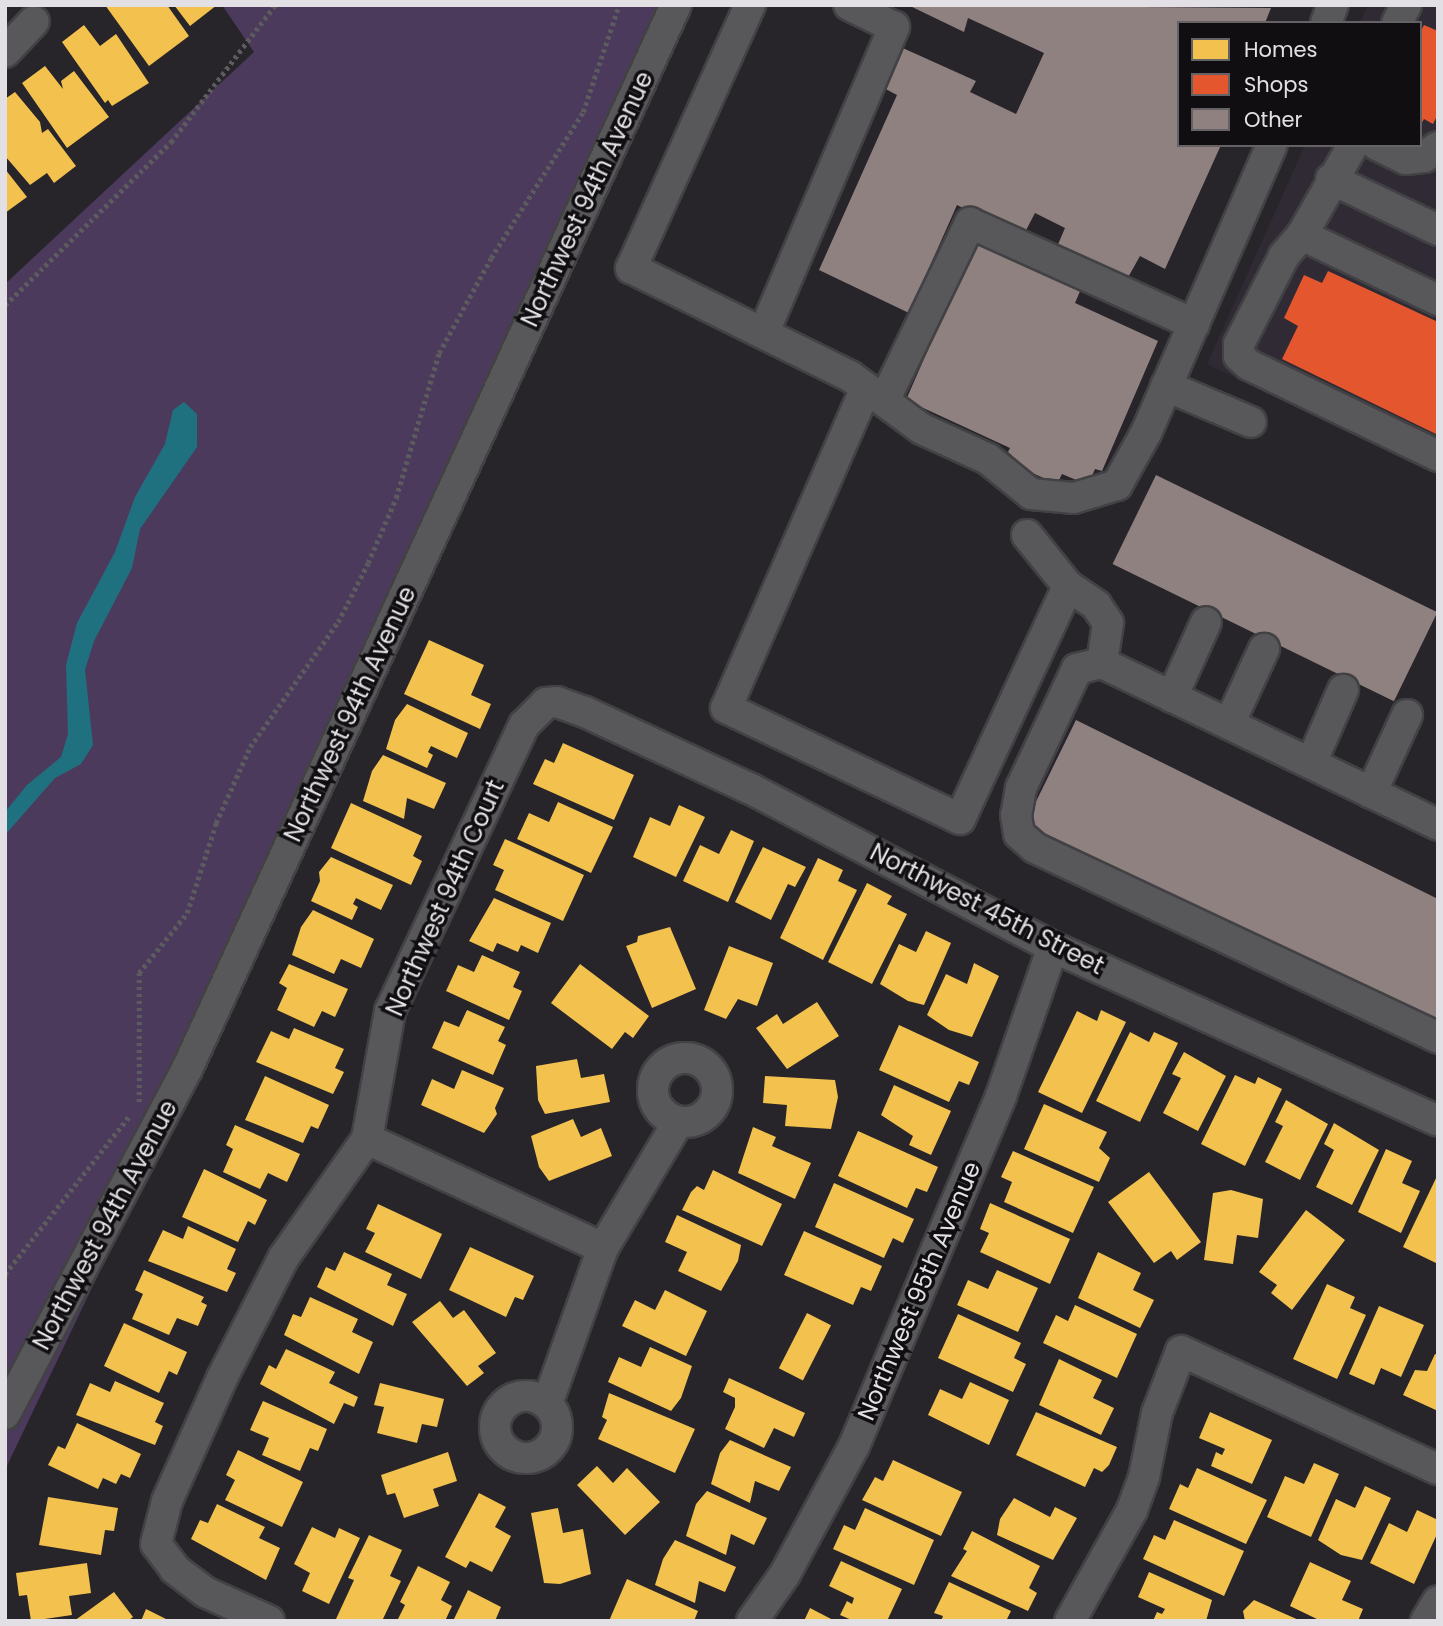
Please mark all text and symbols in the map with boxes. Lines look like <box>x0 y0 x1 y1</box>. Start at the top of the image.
legend <box>1177 21 1422 147</box>
text: Homes <box>1244 35 1318 64</box>
street label: Northwest 94th Avenue <box>515 67 659 331</box>
text: Shops <box>1244 70 1308 99</box>
text: Other <box>1244 105 1302 134</box>
street label: Northwest 94th Avenue <box>278 582 422 846</box>
street label: Northwest 94th Court <box>380 776 510 1020</box>
street label: Northwest 45th Street <box>865 838 1109 980</box>
street label: Northwest 94th Avenue <box>27 1095 183 1355</box>
street label: Northwest 95th Avenue <box>851 1157 987 1425</box>

